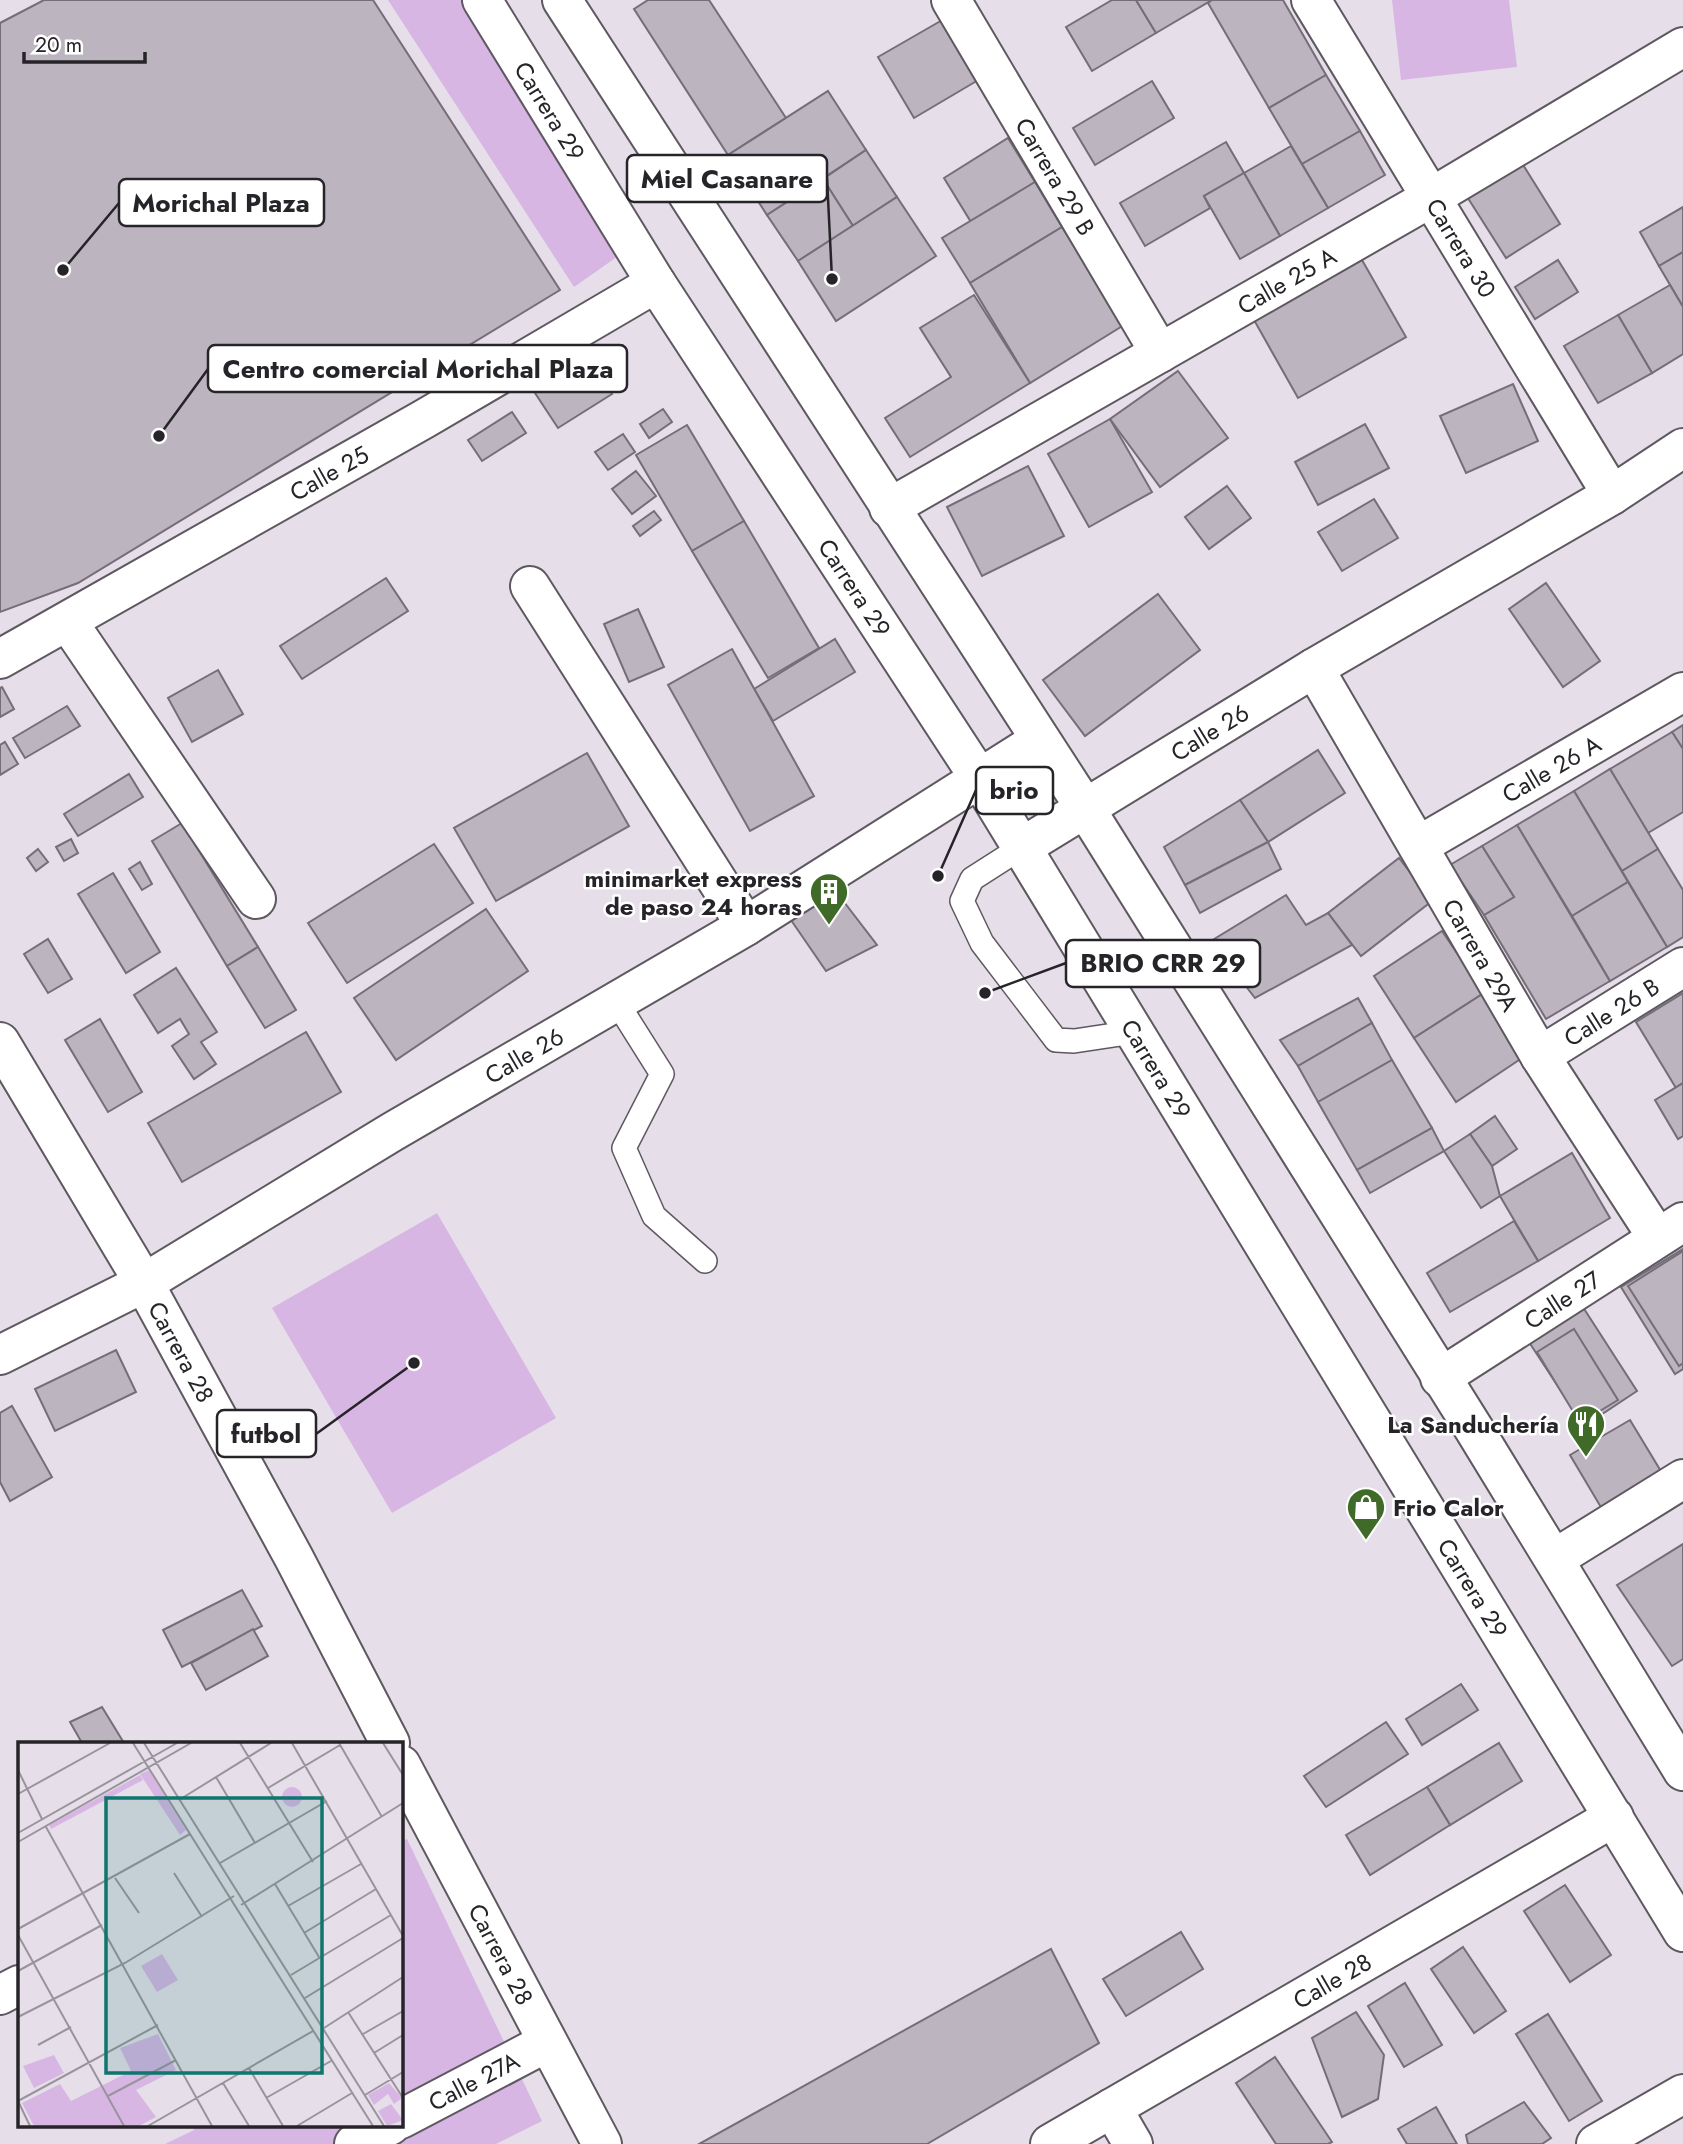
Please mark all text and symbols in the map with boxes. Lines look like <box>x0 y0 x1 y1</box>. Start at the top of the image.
scale bar <box>24 21 145 65</box>
text: 20 m <box>35 30 82 60</box>
street label: Carrera 29 <box>506 54 594 167</box>
street label: Carrera 29 B <box>1007 111 1104 242</box>
callout: Miel Casanare <box>627 155 827 202</box>
text: Miel Casanare <box>641 160 813 198</box>
callout: Morichal Plaza <box>119 179 324 226</box>
text: Morichal Plaza <box>132 184 310 222</box>
street label: Carrera 30 <box>1418 191 1505 304</box>
street label: Calle 25 A <box>1230 238 1343 323</box>
callout: Centro comercial Morichal Plaza <box>208 345 627 392</box>
text: Centro comercial Morichal Plaza <box>223 350 614 388</box>
street label: Calle 25 <box>283 436 375 509</box>
street label: Carrera 29 <box>810 532 900 644</box>
street label: Calle 26 <box>1164 695 1255 769</box>
street label: Calle 26 A <box>1495 726 1607 811</box>
callout: brio <box>976 767 1053 814</box>
text: brio <box>989 771 1039 809</box>
place label: minimarket express de paso 24 horas <box>585 861 802 924</box>
building icon: minimarket express de paso 24 horas <box>808 871 850 926</box>
street label: Carrera 29A <box>1434 892 1528 1018</box>
callout: BRIO CRR 29 <box>1066 940 1260 987</box>
text: BRIO CRR 29 <box>1080 944 1246 982</box>
street label: Calle 26 B <box>1557 969 1666 1055</box>
street label: Carrera 29 <box>1113 1012 1200 1125</box>
street label: Calle 26 <box>478 1018 570 1092</box>
street label: Calle 27 <box>1517 1262 1608 1337</box>
street label: Carrera 28 <box>140 1295 223 1408</box>
restaurant icon: La Sanduchería <box>1565 1403 1607 1458</box>
place label: La Sanduchería <box>1387 1407 1559 1442</box>
callout: futbol <box>217 1410 316 1457</box>
text: futbol <box>231 1415 301 1453</box>
shop icon: Frio Calor <box>1345 1486 1387 1541</box>
place label: Frio Calor <box>1393 1490 1504 1525</box>
street label: Carrera 29 <box>1429 1531 1517 1644</box>
inset map <box>18 1742 402 2126</box>
street label: Carrera 28 <box>460 1897 543 2011</box>
street label: Calle 28 <box>1286 1944 1378 2017</box>
street label: Calle 27A <box>422 2043 525 2119</box>

